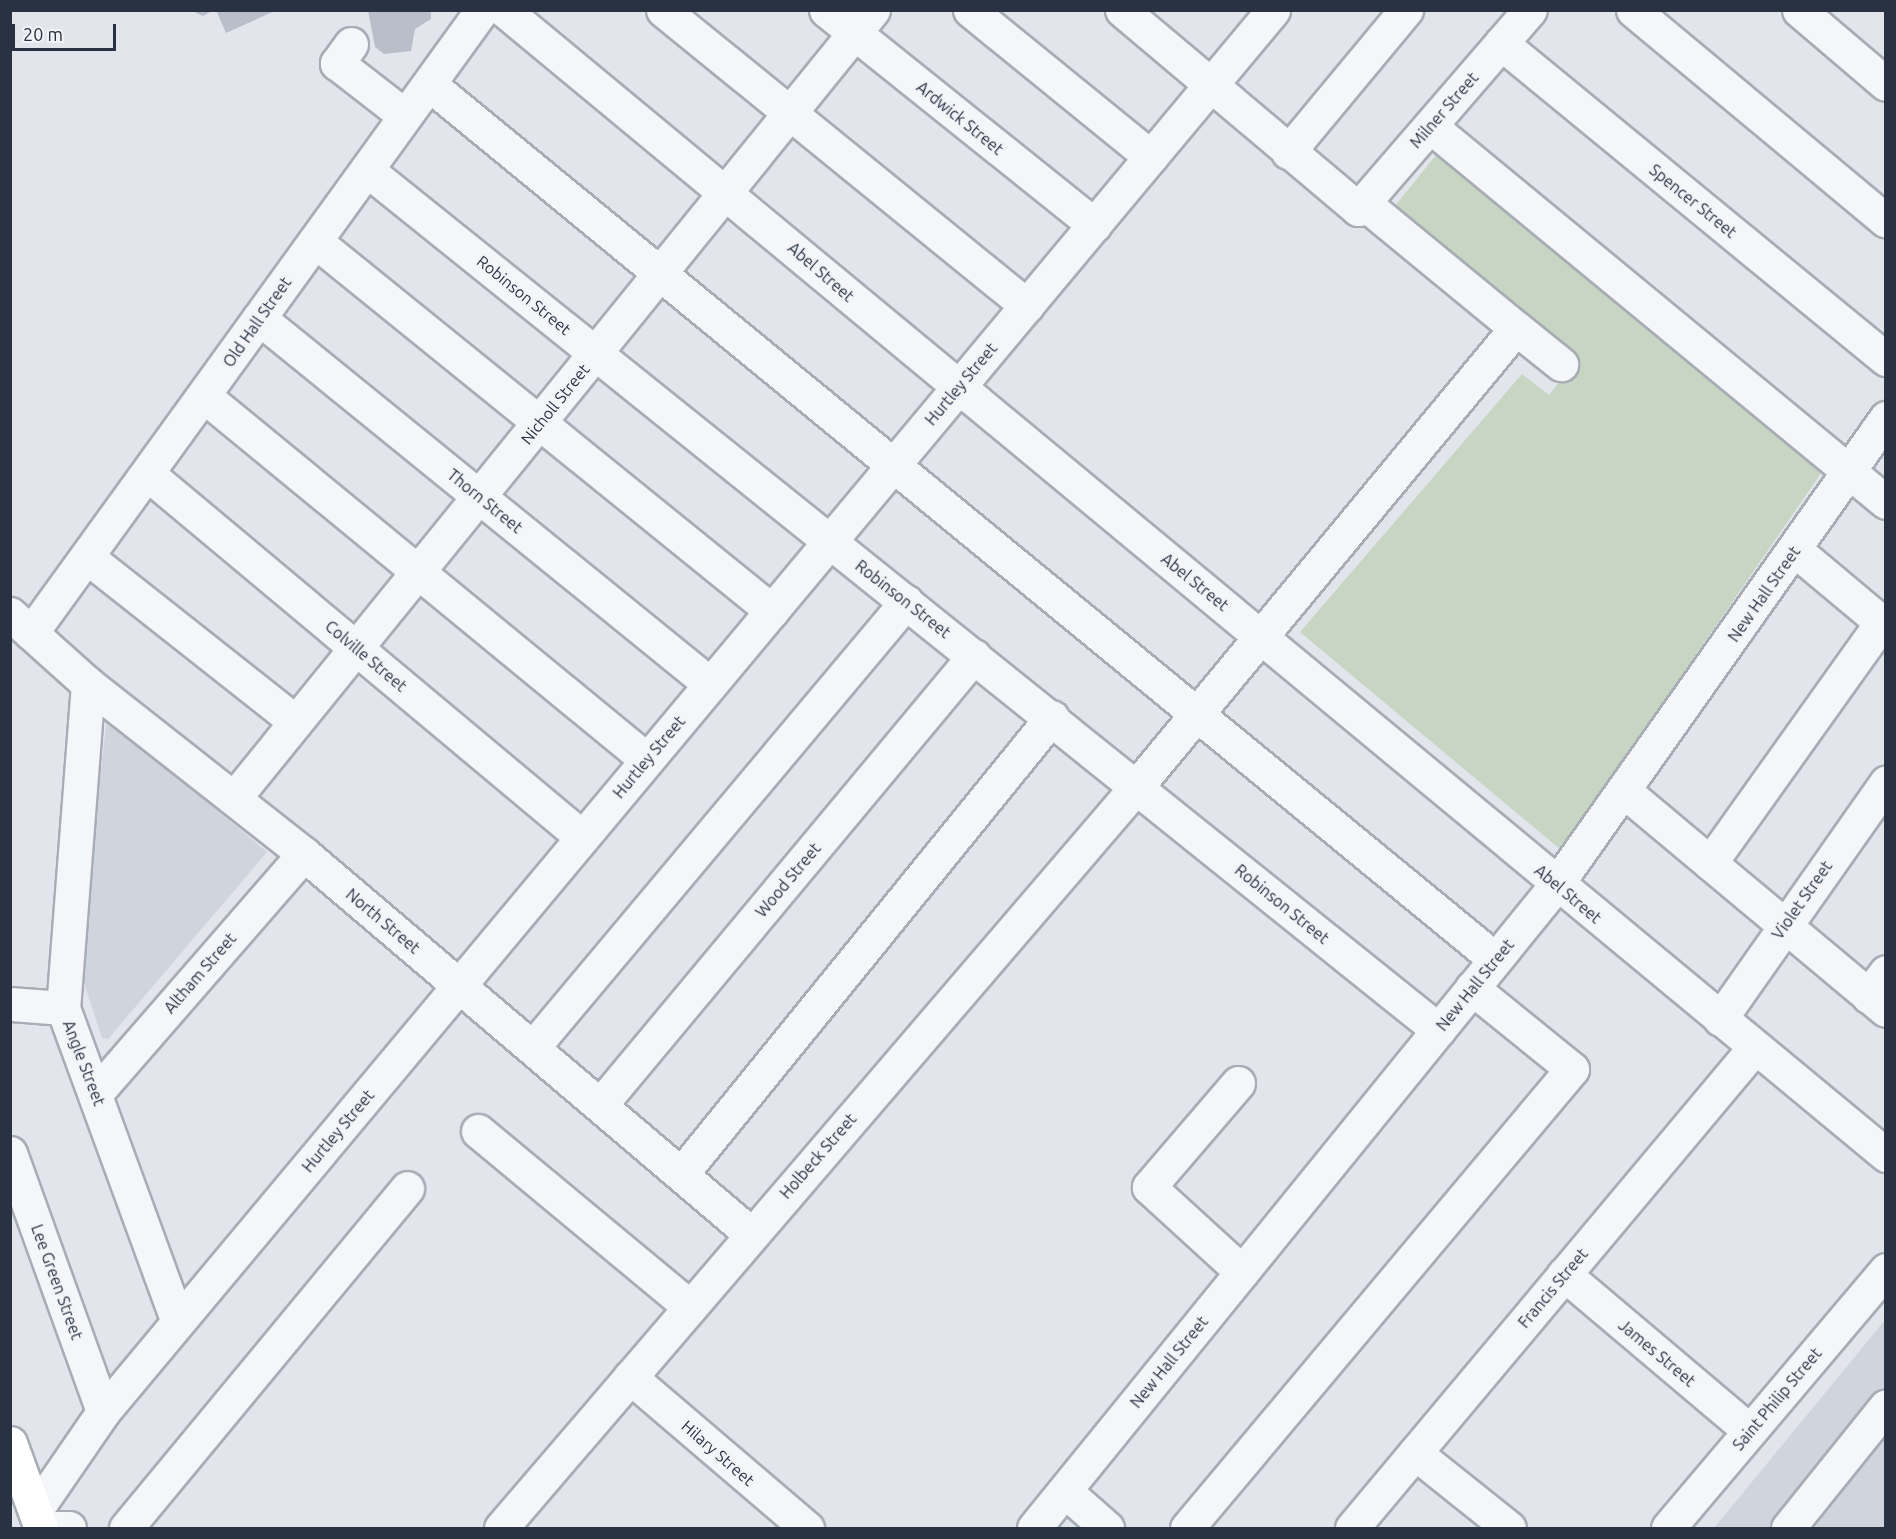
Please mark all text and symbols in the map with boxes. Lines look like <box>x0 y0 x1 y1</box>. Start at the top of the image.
scale bar <box>15 12 118 50</box>
text: 20 m <box>23 24 63 44</box>
street label: Milner Street <box>1406 68 1482 152</box>
street label: Ardwick Street <box>913 77 1007 159</box>
street label: Spencer Street <box>1646 160 1740 242</box>
street label: Abel Street <box>784 238 858 306</box>
street label: Robinson Street <box>473 251 575 339</box>
street label: Old Hall Street <box>219 273 295 371</box>
street label: Hurtley Street <box>921 339 1001 429</box>
street label: Nicholl Street <box>517 360 593 448</box>
street label: Thorn Street <box>444 465 526 537</box>
street label: New Hall Street <box>1724 542 1804 646</box>
street label: Abel Street <box>1157 549 1233 615</box>
street label: Robinson Street <box>852 556 954 642</box>
street label: Colville Street <box>321 616 411 696</box>
street label: Hurtley Street <box>609 712 689 802</box>
street label: Wood Street <box>751 839 825 921</box>
street label: Violet Street <box>1768 857 1836 943</box>
street label: Robinson Street <box>1231 860 1333 948</box>
street label: Abel Street <box>1531 861 1605 927</box>
street label: North Street <box>342 885 424 957</box>
street label: Altham Street <box>160 929 240 1017</box>
street label: New Hall Street <box>1432 935 1518 1035</box>
street label: Angle Street <box>59 1018 109 1108</box>
street label: Hurtley Street <box>298 1086 378 1176</box>
street label: Holbeck Street <box>776 1109 860 1203</box>
street label: Lee Green Street <box>27 1222 87 1342</box>
street label: Francis Street <box>1514 1244 1592 1332</box>
street label: New Hall Street <box>1126 1312 1212 1412</box>
street label: James Street <box>1615 1315 1699 1391</box>
street label: Saint Philip Street <box>1729 1344 1825 1454</box>
street label: Hilary Street <box>678 1416 758 1490</box>

